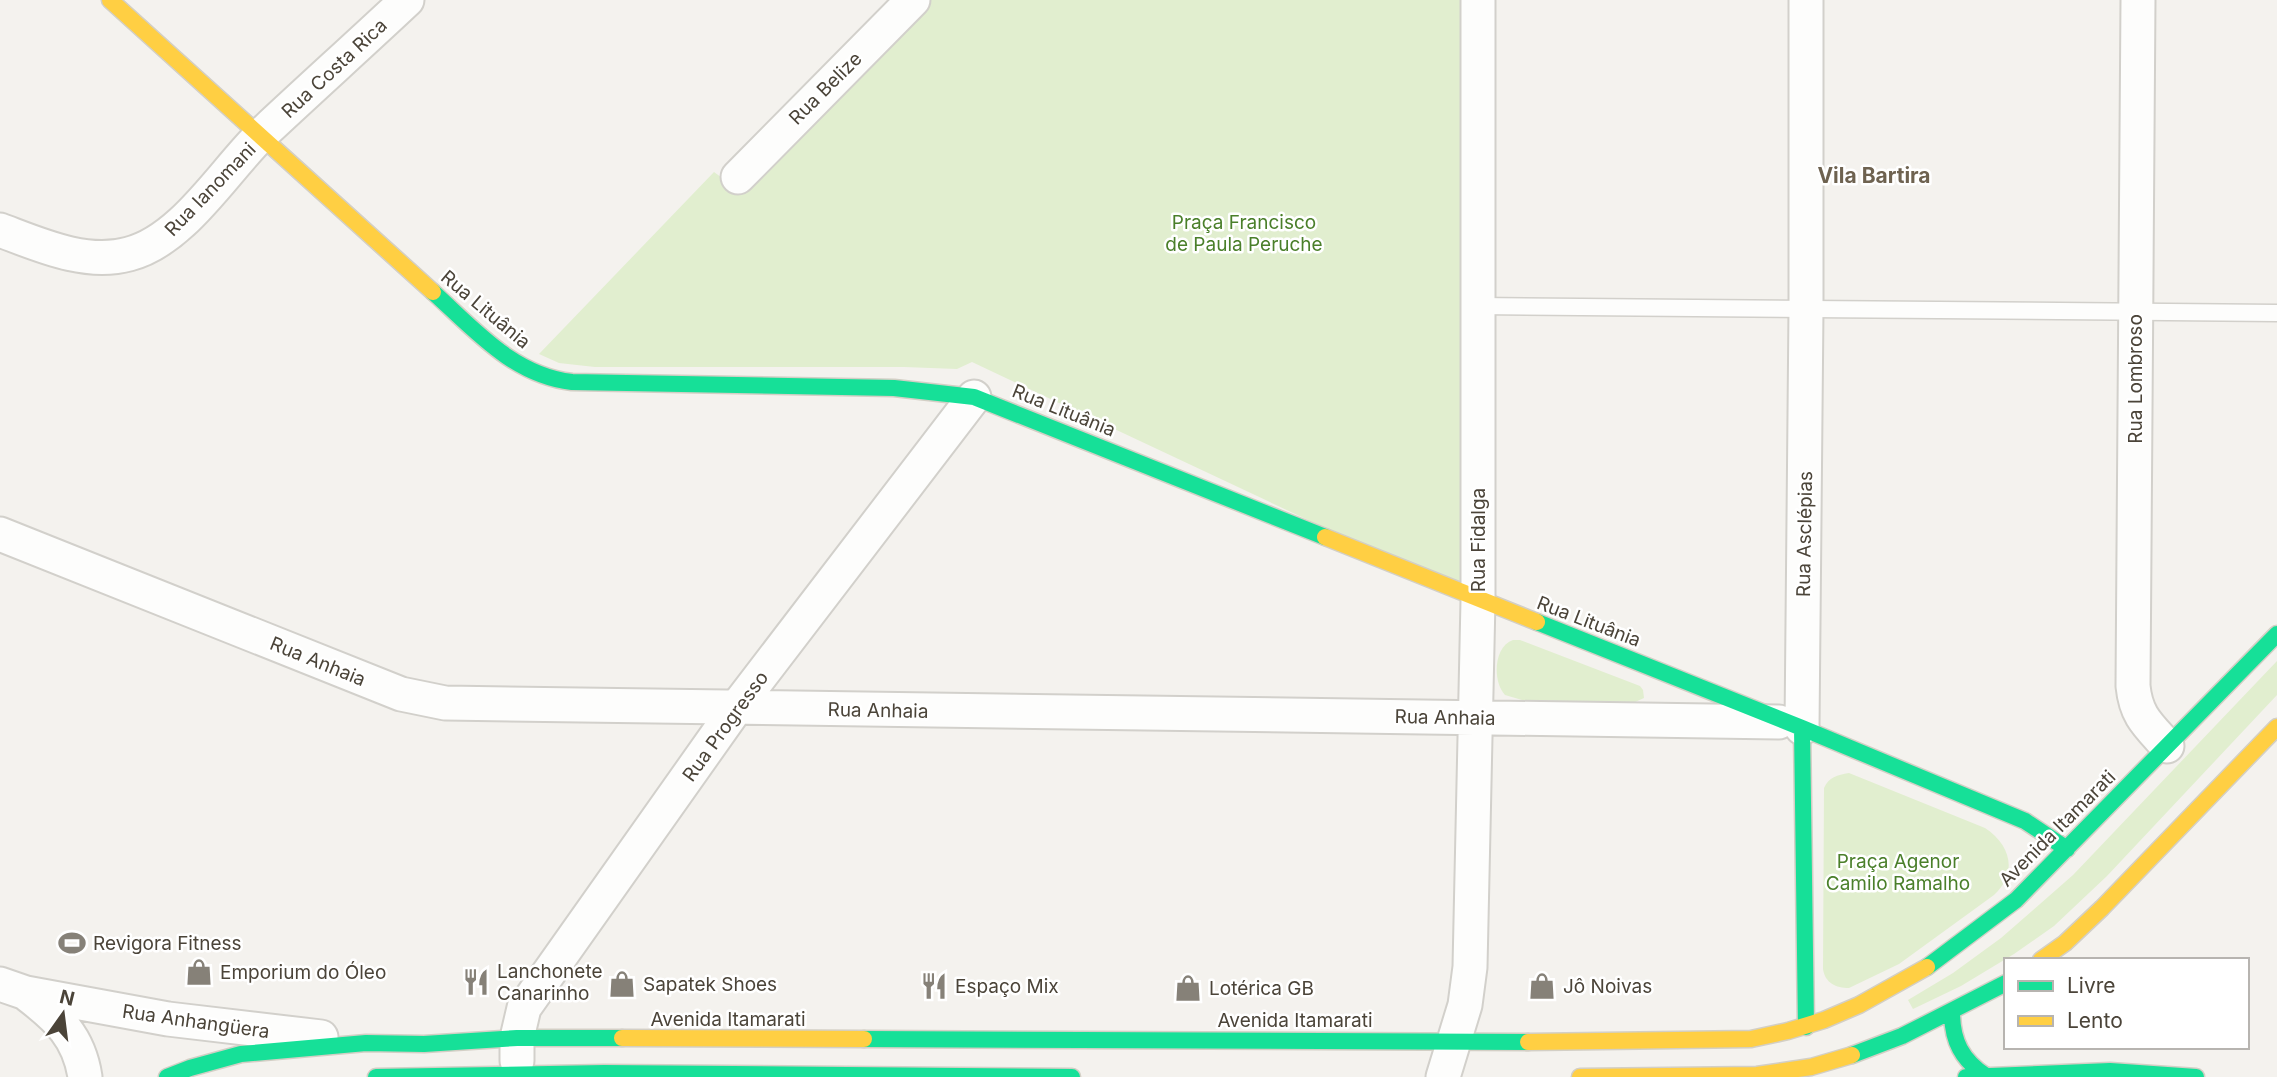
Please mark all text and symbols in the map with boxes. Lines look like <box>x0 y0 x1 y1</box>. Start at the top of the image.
street label: Rua Costa Rica <box>277 14 392 123</box>
street label: Rua Belize <box>784 47 867 130</box>
street label: Rua Ianomani <box>160 138 261 241</box>
district label: Vila Bartira <box>1817 163 1931 188</box>
park label: Praça Francisco de Paula Peruche <box>1165 211 1323 256</box>
street label: Rua Lituânia <box>436 265 535 353</box>
street label: Rua Lombroso <box>2124 314 2147 444</box>
street label: Rua Lituânia <box>1009 379 1119 442</box>
street label: Rua Asclépias <box>1792 471 1817 597</box>
street label: Rua Fidalga <box>1467 488 1490 592</box>
street label: Rua Lituânia <box>1534 591 1644 652</box>
street label: Rua Anhaia <box>267 632 369 691</box>
street label: Rua Progresso <box>678 667 773 786</box>
street label: Rua Anhaia <box>827 698 929 723</box>
street label: Rua Anhaia <box>1394 705 1496 730</box>
street label: Avenida Itamarati <box>1994 765 2120 891</box>
park label: Praça Agenor Camilo Ramalho <box>1826 850 1970 895</box>
sports icon: Revigora Fitness <box>57 928 87 958</box>
place label: Revigora Fitness <box>93 932 242 955</box>
shop icon: Emporium do Óleo <box>184 957 214 987</box>
legend <box>2004 958 2249 1049</box>
place label: Lanchonete Canarinho <box>497 960 603 1005</box>
place label: Emporium do Óleo <box>220 961 386 984</box>
restaurant icon: Lanchonete Canarinho <box>461 967 491 997</box>
shop icon: Sapatek Shoes <box>607 969 637 999</box>
restaurant icon: Espaço Mix <box>919 971 949 1001</box>
shop icon: Jô Noivas <box>1527 971 1557 1001</box>
place label: Sapatek Shoes <box>643 973 777 996</box>
shop icon: Lotérica GB <box>1173 973 1203 1003</box>
text: Livre <box>2067 973 2116 998</box>
place label: Espaço Mix <box>955 975 1059 998</box>
place label: Jô Noivas <box>1563 975 1652 998</box>
place label: Lotérica GB <box>1209 977 1314 1000</box>
north arrow <box>28 979 98 1049</box>
text: N <box>57 985 77 1011</box>
street label: Rua Anhangüera <box>121 1000 271 1043</box>
street label: Avenida Itamarati <box>651 1008 806 1031</box>
text: Lento <box>2067 1008 2123 1033</box>
street label: Avenida Itamarati <box>1218 1009 1373 1032</box>

